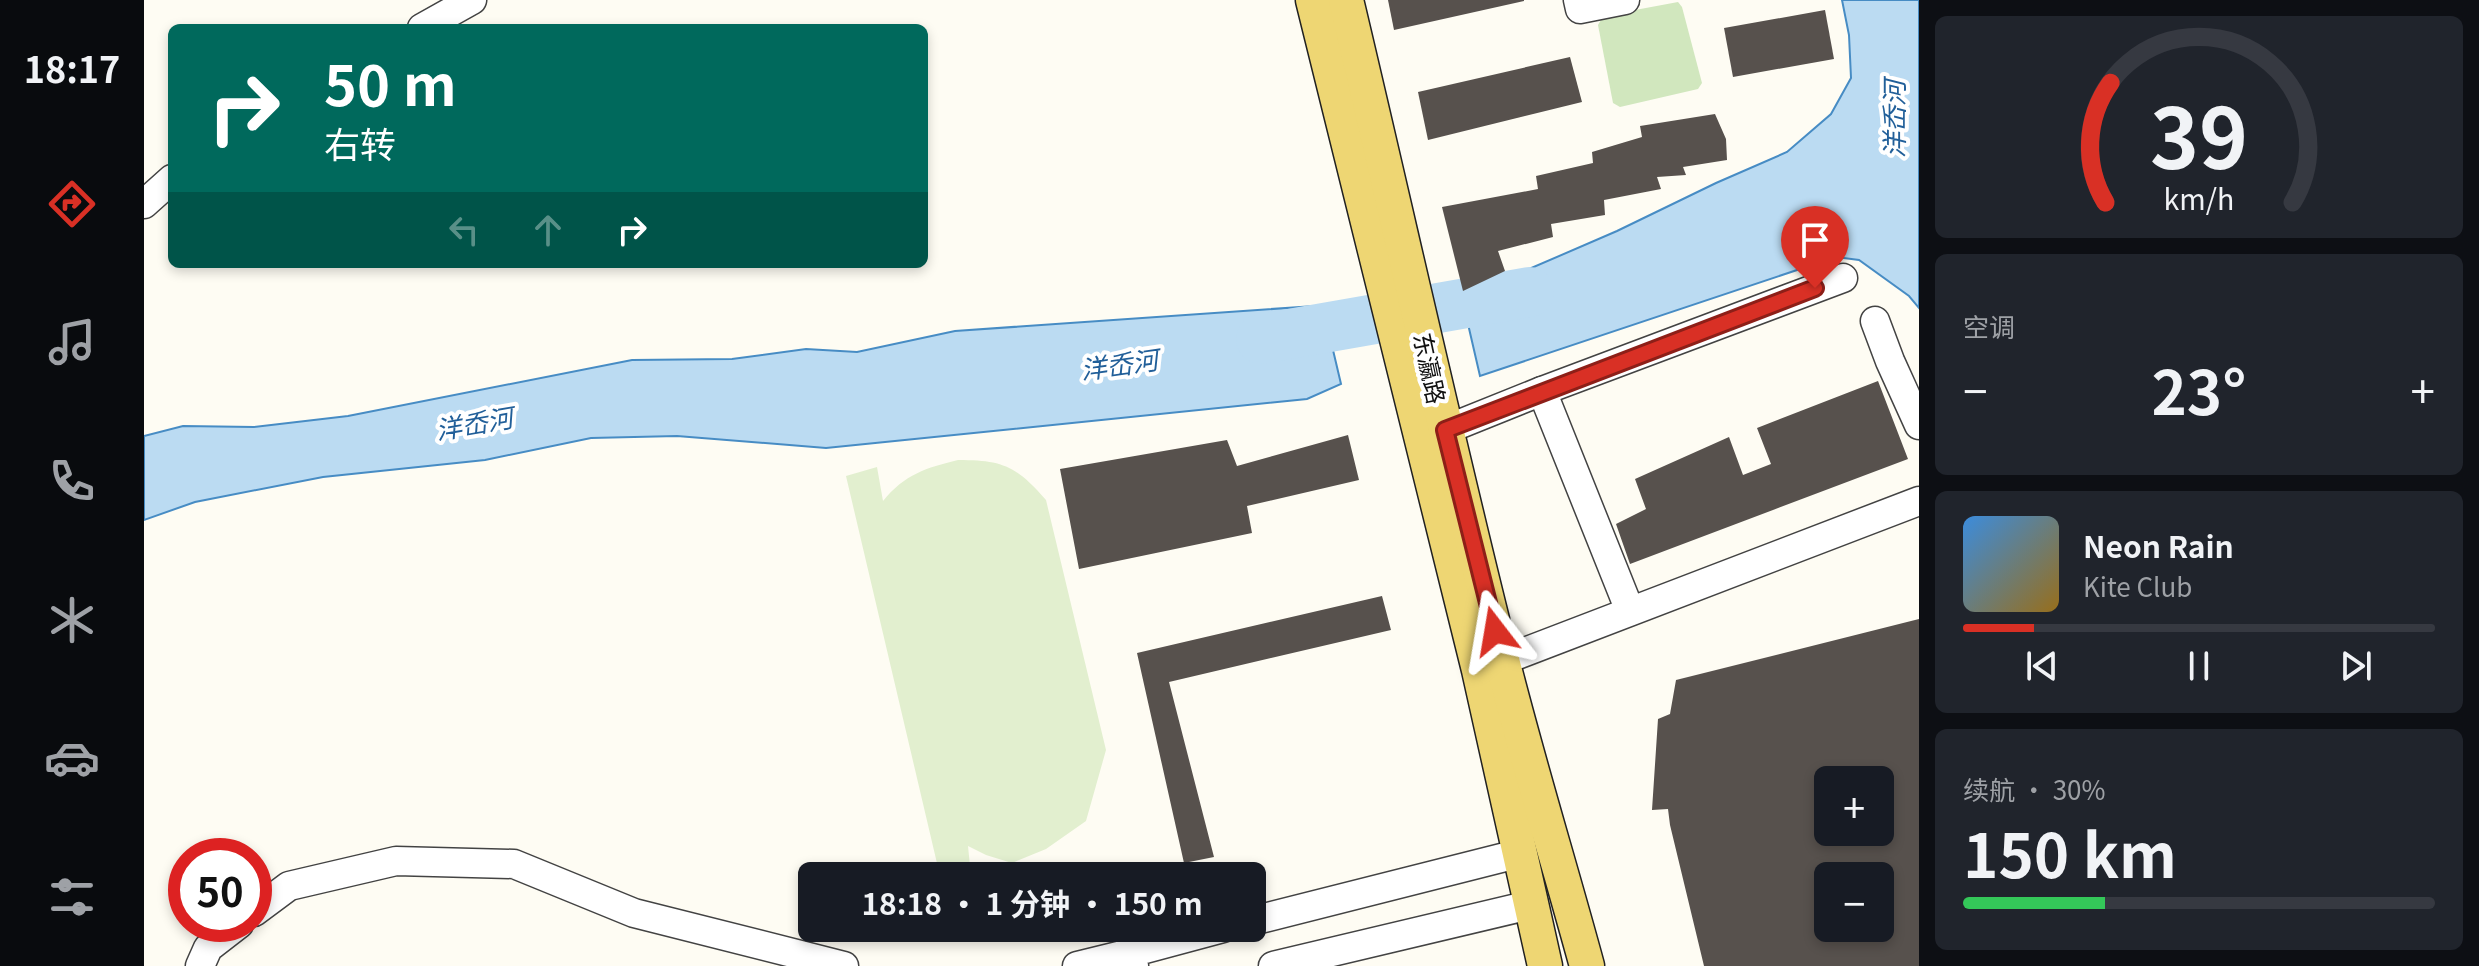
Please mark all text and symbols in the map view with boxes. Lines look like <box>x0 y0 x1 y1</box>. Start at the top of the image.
text: 18:17 <box>24 41 120 93</box>
text: 50 m <box>324 41 457 122</box>
icon: right <box>192 56 296 160</box>
text: 39 <box>2150 71 2248 192</box>
water label: 洋岙河 <box>1874 75 1911 158</box>
text: 右转 <box>324 116 396 168</box>
icon: directions <box>44 176 100 232</box>
text: km/h <box>2164 177 2234 218</box>
pin <box>1781 206 1849 288</box>
icon: left <box>442 208 486 252</box>
icon: ahead <box>526 208 570 252</box>
icon: right <box>610 208 654 252</box>
icon: arrive <box>1793 218 1837 262</box>
text: 空调 <box>1963 307 2015 344</box>
icon: music <box>44 314 100 370</box>
street label: 东瀛路 <box>1406 329 1456 407</box>
water label: 洋岙河 <box>1078 339 1165 387</box>
text: 23° <box>2151 345 2247 432</box>
text: − <box>1963 357 1987 421</box>
text: + <box>2411 357 2435 421</box>
water label: 洋岙河 <box>432 396 521 447</box>
icon: phone <box>44 453 100 509</box>
text: Neon Rain <box>2083 523 2234 567</box>
text: Kite Club <box>2083 567 2192 604</box>
position arrow <box>1453 589 1537 673</box>
icon: climate <box>44 592 100 648</box>
icon: previous <box>2020 644 2064 688</box>
icon: pause <box>2177 644 2221 688</box>
icon: next <box>2334 644 2378 688</box>
icon: car <box>44 730 100 786</box>
map controls <box>1814 766 1894 942</box>
button: + <box>1814 766 1894 846</box>
text: 续航 · 30% <box>1963 770 2105 807</box>
text: 150 km <box>1963 808 2177 895</box>
speed limit sign: 50 <box>168 838 272 942</box>
button: − <box>1814 862 1894 942</box>
icon: filters <box>44 869 100 925</box>
text: 18:18 · 1 分钟 · 150 m <box>861 880 1203 924</box>

